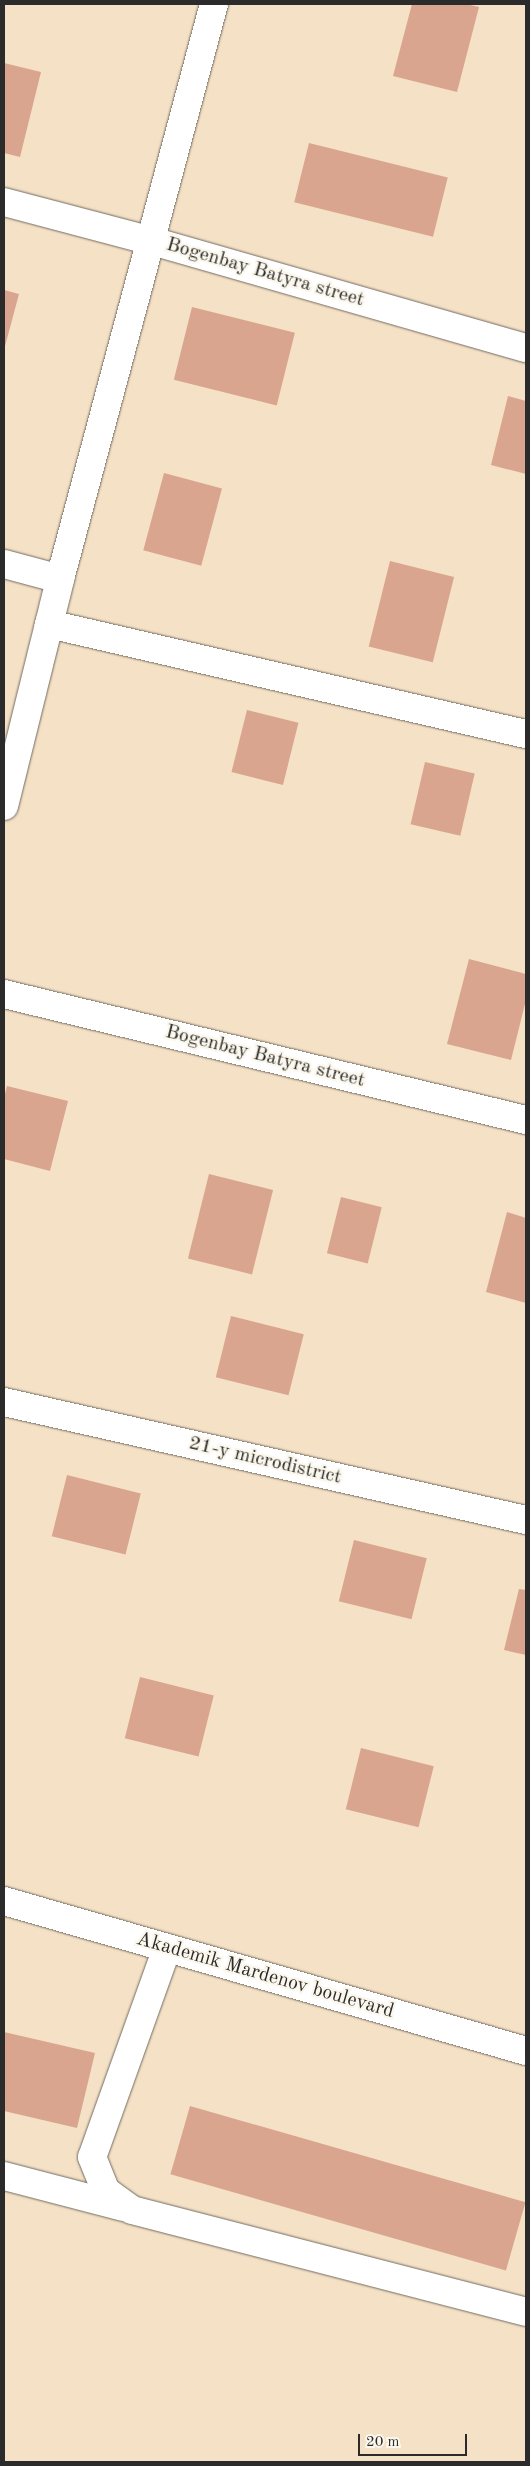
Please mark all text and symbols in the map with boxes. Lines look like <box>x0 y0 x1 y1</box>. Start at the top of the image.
street label: Bogenbay Batyra street <box>163 233 367 313</box>
street label: Bogenbay Batyra street <box>163 1021 367 1093</box>
street label: 21-y microdistrict <box>186 1432 344 1490</box>
street label: Akademik Mardenov boulevard <box>133 1928 397 2024</box>
scale bar <box>360 2424 469 2456</box>
text: 20 m <box>366 2435 400 2450</box>

